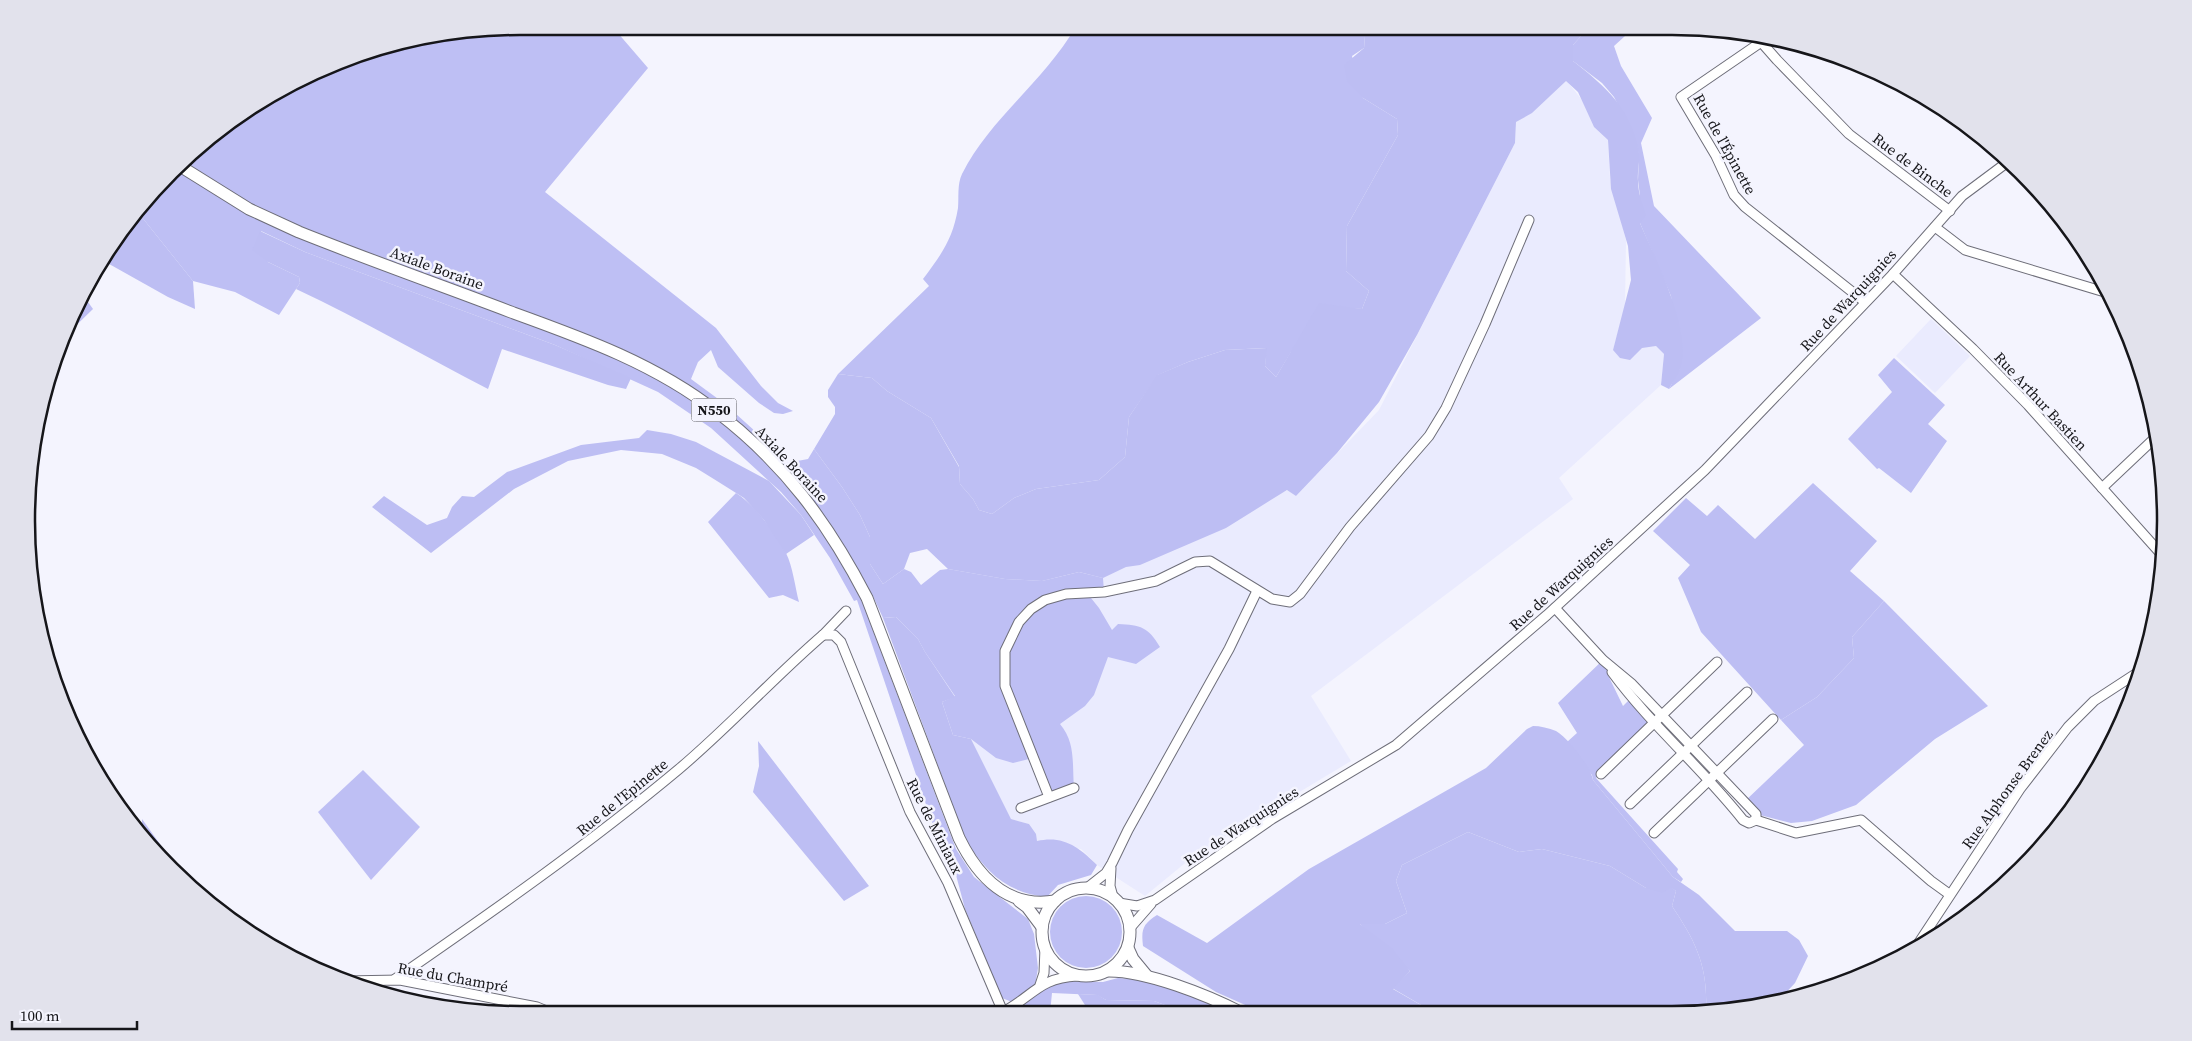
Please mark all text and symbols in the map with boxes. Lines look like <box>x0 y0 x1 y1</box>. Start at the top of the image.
street label: Rue de l'Épinette <box>1689 90 1762 198</box>
street label: Rue de Binche <box>1868 128 1958 202</box>
street label: Axiale Boraine <box>387 241 487 295</box>
street label: Rue de Warquignies <box>1795 244 1901 356</box>
street label: Rue Arthur Bastien <box>1990 347 2092 455</box>
road number: N550 <box>692 398 736 422</box>
street label: Axiale Boraine <box>751 421 833 507</box>
street label: Rue de Warquignies <box>1505 531 1617 635</box>
street label: Rue Alphonse Brenez <box>1957 725 2058 853</box>
street label: Rue de l'Epinette <box>572 753 672 840</box>
street label: Rue de Miniaux <box>902 775 968 878</box>
street label: Rue de Warquignies <box>1180 781 1302 871</box>
street label: Rue du Champré <box>396 957 510 997</box>
scale bar <box>12 998 138 1030</box>
text: 100 m <box>20 1005 60 1026</box>

